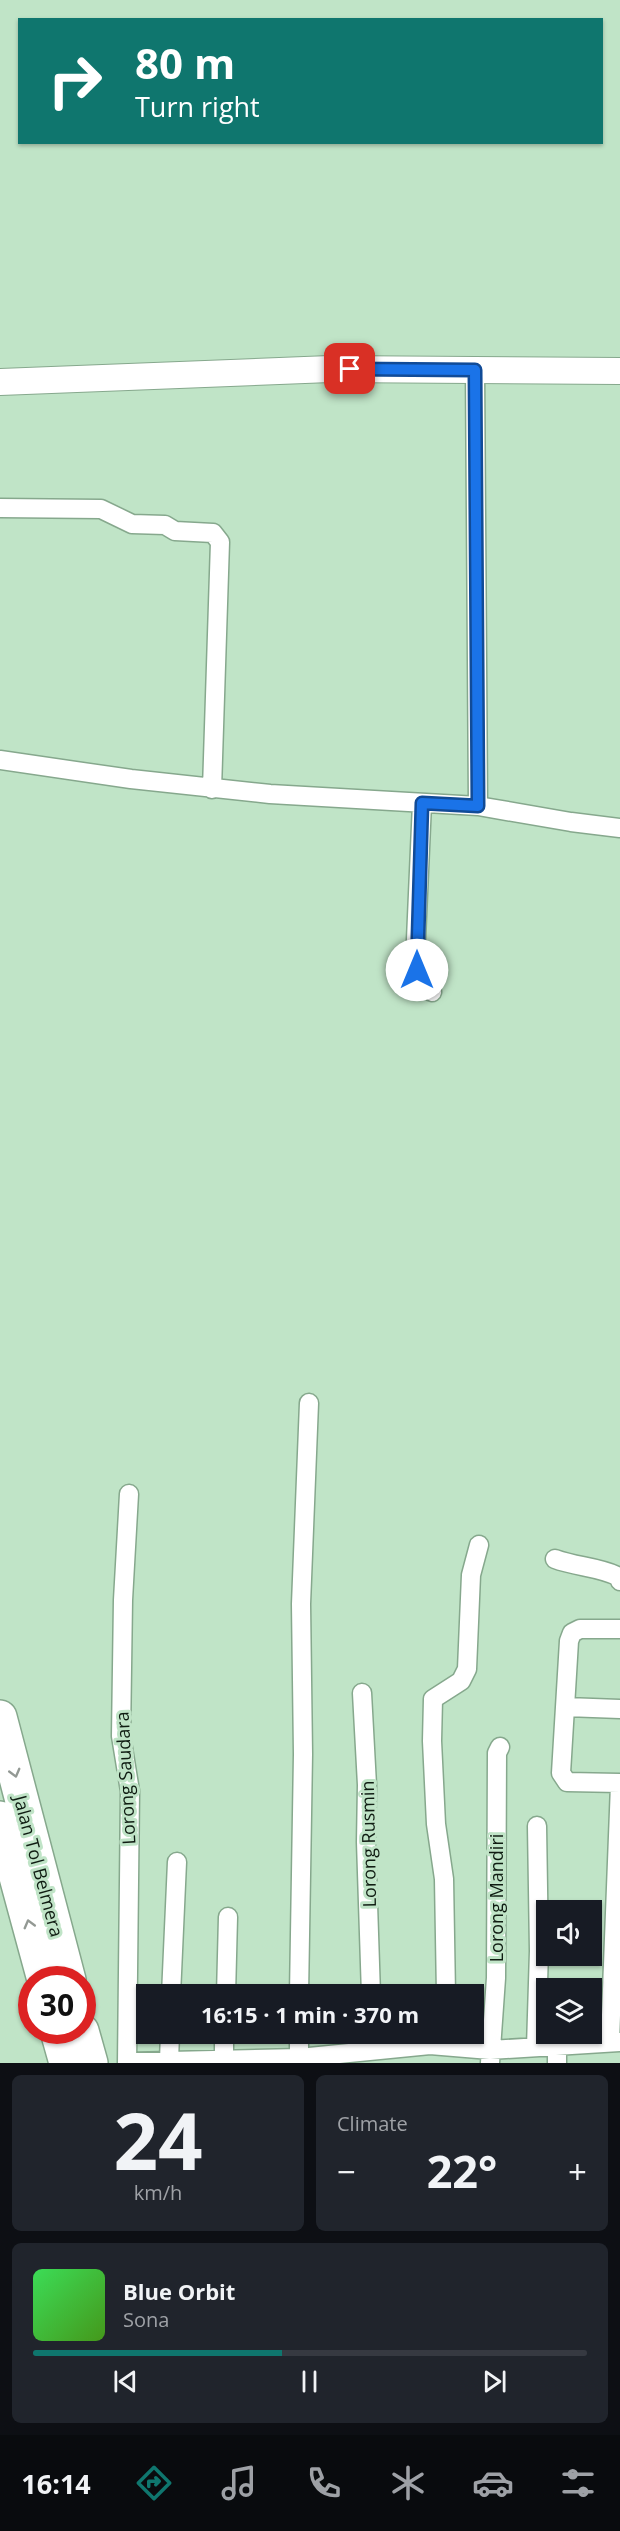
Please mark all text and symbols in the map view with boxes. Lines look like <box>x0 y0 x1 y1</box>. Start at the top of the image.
text: 80 m <box>135 34 235 91</box>
icon: right <box>36 42 114 120</box>
text: Turn right <box>135 88 260 125</box>
pin <box>324 343 375 394</box>
icon: arrive <box>333 352 366 385</box>
position arrow <box>385 938 449 1002</box>
street label: Lorong Saudara <box>110 1711 140 1845</box>
one-way arrow <box>8 1767 20 1778</box>
street label: Lorong Rusmin <box>355 1780 381 1908</box>
street label: Jalan Tol Belmera <box>8 1791 69 1939</box>
street label: Lorong Mandiri <box>484 1834 508 1962</box>
map controls <box>536 1900 602 2044</box>
button: sound <box>536 1900 602 1966</box>
one-way arrow <box>23 1919 36 1929</box>
speed limit sign: 30 <box>18 1966 96 2044</box>
button: layers <box>536 1978 602 2044</box>
text: 16:15 · 1 min · 370 m <box>201 1999 419 2029</box>
text: 24 <box>113 2087 203 2193</box>
text: Climate <box>337 2110 408 2137</box>
text: 22° <box>427 2140 497 2201</box>
text: − <box>337 2149 356 2194</box>
text: + <box>568 2149 587 2194</box>
text: km/h <box>134 2179 182 2206</box>
text: Blue Orbit <box>123 2276 235 2306</box>
text: Sona <box>123 2306 169 2333</box>
icon: previous <box>109 2365 142 2398</box>
icon: pause <box>293 2365 326 2398</box>
icon: next <box>478 2365 511 2398</box>
icon: directions <box>133 2462 175 2504</box>
icon: music <box>218 2462 260 2504</box>
icon: phone <box>303 2462 345 2504</box>
icon: climate <box>387 2462 429 2504</box>
icon: car <box>472 2462 514 2504</box>
icon: filters <box>557 2462 599 2504</box>
text: 16:14 <box>21 2465 91 2502</box>

